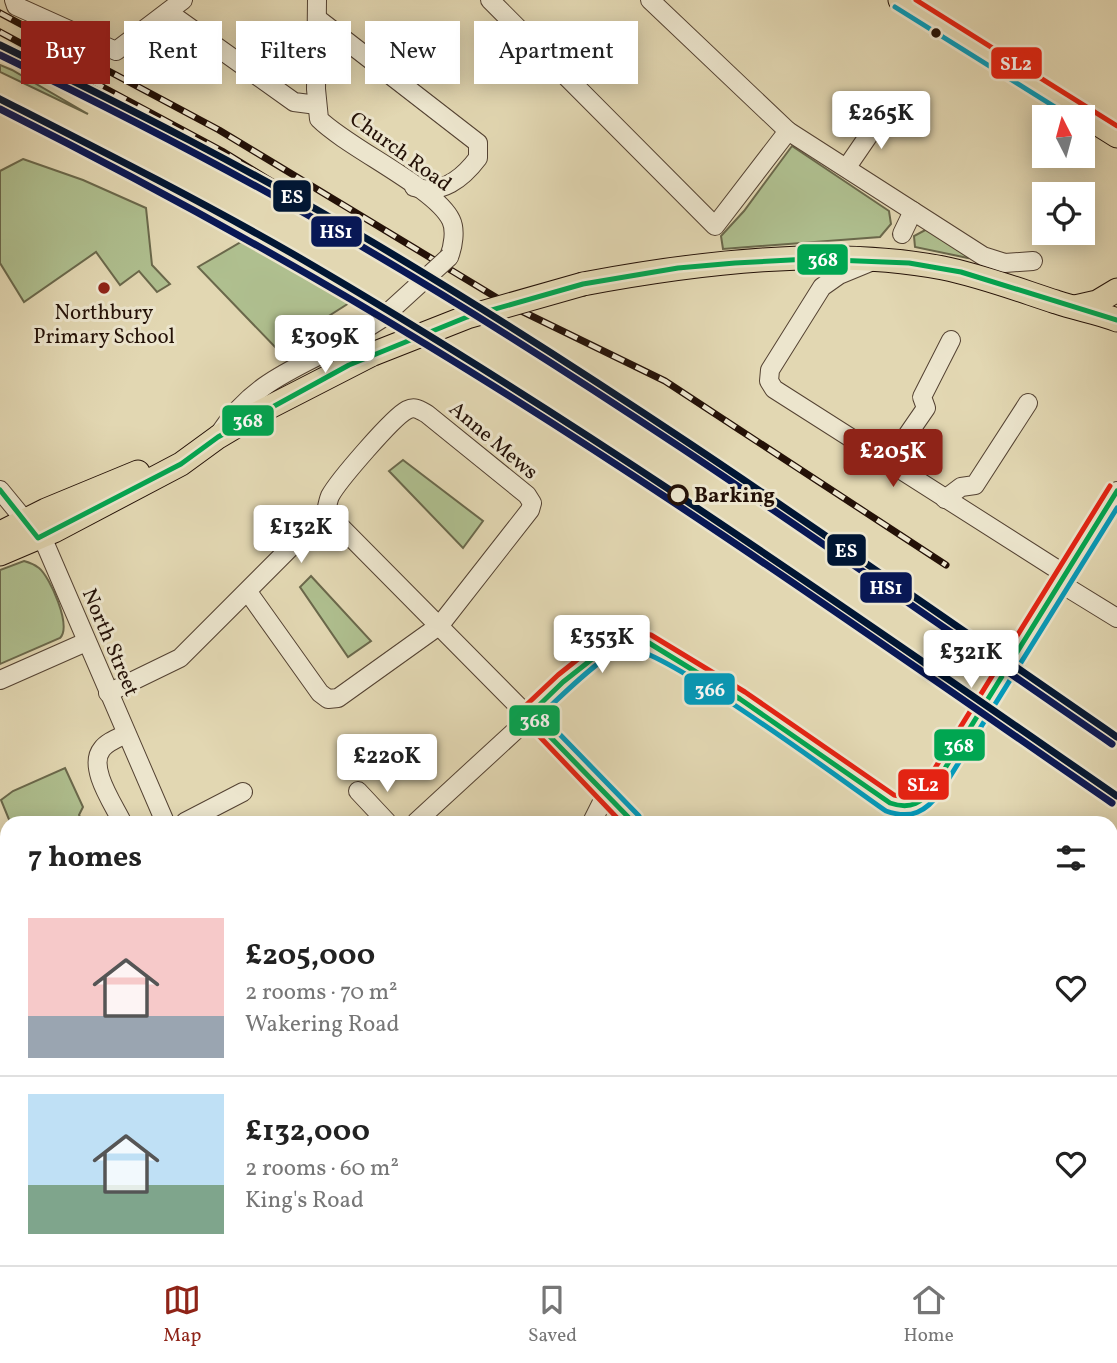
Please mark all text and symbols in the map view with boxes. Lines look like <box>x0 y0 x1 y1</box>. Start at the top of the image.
chip: Buy <box>21 21 110 84</box>
chip: Rent <box>124 21 222 84</box>
chip: Filters <box>236 21 351 84</box>
chip: New <box>365 21 460 84</box>
chip: Apartment <box>474 21 638 84</box>
unlabelled marker <box>929 26 943 40</box>
line badge: SL2 <box>990 46 1043 80</box>
text: SL2 <box>1000 52 1032 78</box>
pin: £265K <box>832 92 930 151</box>
text: £265K <box>848 98 914 130</box>
street label: Church Road <box>343 105 457 199</box>
north arrow <box>1032 105 1096 168</box>
map controls <box>1032 105 1095 245</box>
line badge: ES <box>272 179 312 213</box>
button: locate <box>1032 182 1095 245</box>
text: ES <box>281 185 303 211</box>
line badge: HS1 <box>310 215 363 248</box>
text: HS1 <box>319 220 353 246</box>
line badge: 368 <box>796 243 849 276</box>
text: 368 <box>808 248 838 274</box>
marker: Northbury Primary School <box>96 280 112 296</box>
place label: Northbury Primary School <box>33 299 175 352</box>
pin: £309K <box>276 316 374 375</box>
text: £309K <box>291 322 359 354</box>
street label: Anne Mews <box>442 395 544 487</box>
line badge: 368 <box>221 404 275 437</box>
text: 368 <box>233 409 263 435</box>
pin: £205K <box>844 430 942 489</box>
text: £205K <box>860 436 926 468</box>
place label: Barking <box>694 482 775 511</box>
marker: Barking <box>668 485 688 505</box>
pin: £132K <box>252 505 350 565</box>
text: £132K <box>270 512 332 544</box>
line badge: ES <box>826 533 867 567</box>
text: ES <box>835 539 857 565</box>
line badge: HS1 <box>859 571 913 604</box>
text: HS1 <box>869 576 903 602</box>
street label: North Street <box>74 584 145 701</box>
pin: £353K <box>553 616 651 675</box>
text: £353K <box>570 622 634 654</box>
pin: £321K <box>922 630 1020 690</box>
text: £321K <box>940 637 1002 669</box>
line badge: 366 <box>683 672 736 706</box>
text: 366 <box>695 678 725 704</box>
line badge: 368 <box>508 704 561 737</box>
text: 368 <box>520 709 550 735</box>
line badge: 368 <box>933 728 986 762</box>
pin: £220K <box>338 734 436 794</box>
text: 368 <box>944 734 974 760</box>
text: £220K <box>353 741 421 773</box>
line badge: SL2 <box>897 768 950 801</box>
text: SL2 <box>907 773 939 799</box>
text: 7 homes <box>28 837 142 879</box>
icon: filters <box>1052 839 1090 877</box>
text: £205,000 <box>245 935 375 977</box>
icon: home <box>84 946 168 1030</box>
icon: heart <box>1052 969 1090 1007</box>
text: 2 rooms · 70 m² <box>245 977 398 1009</box>
text: Wakering Road <box>245 1009 400 1041</box>
text: £132,000 <box>245 1111 370 1153</box>
icon: home <box>84 1122 168 1206</box>
icon: heart <box>1052 1145 1090 1183</box>
text: 2 rooms · 60 m² <box>245 1153 399 1185</box>
text: King's Road <box>245 1185 364 1217</box>
tab: Map <box>163 1281 201 1349</box>
tab: Saved <box>528 1281 577 1349</box>
tab: Home <box>903 1281 954 1349</box>

